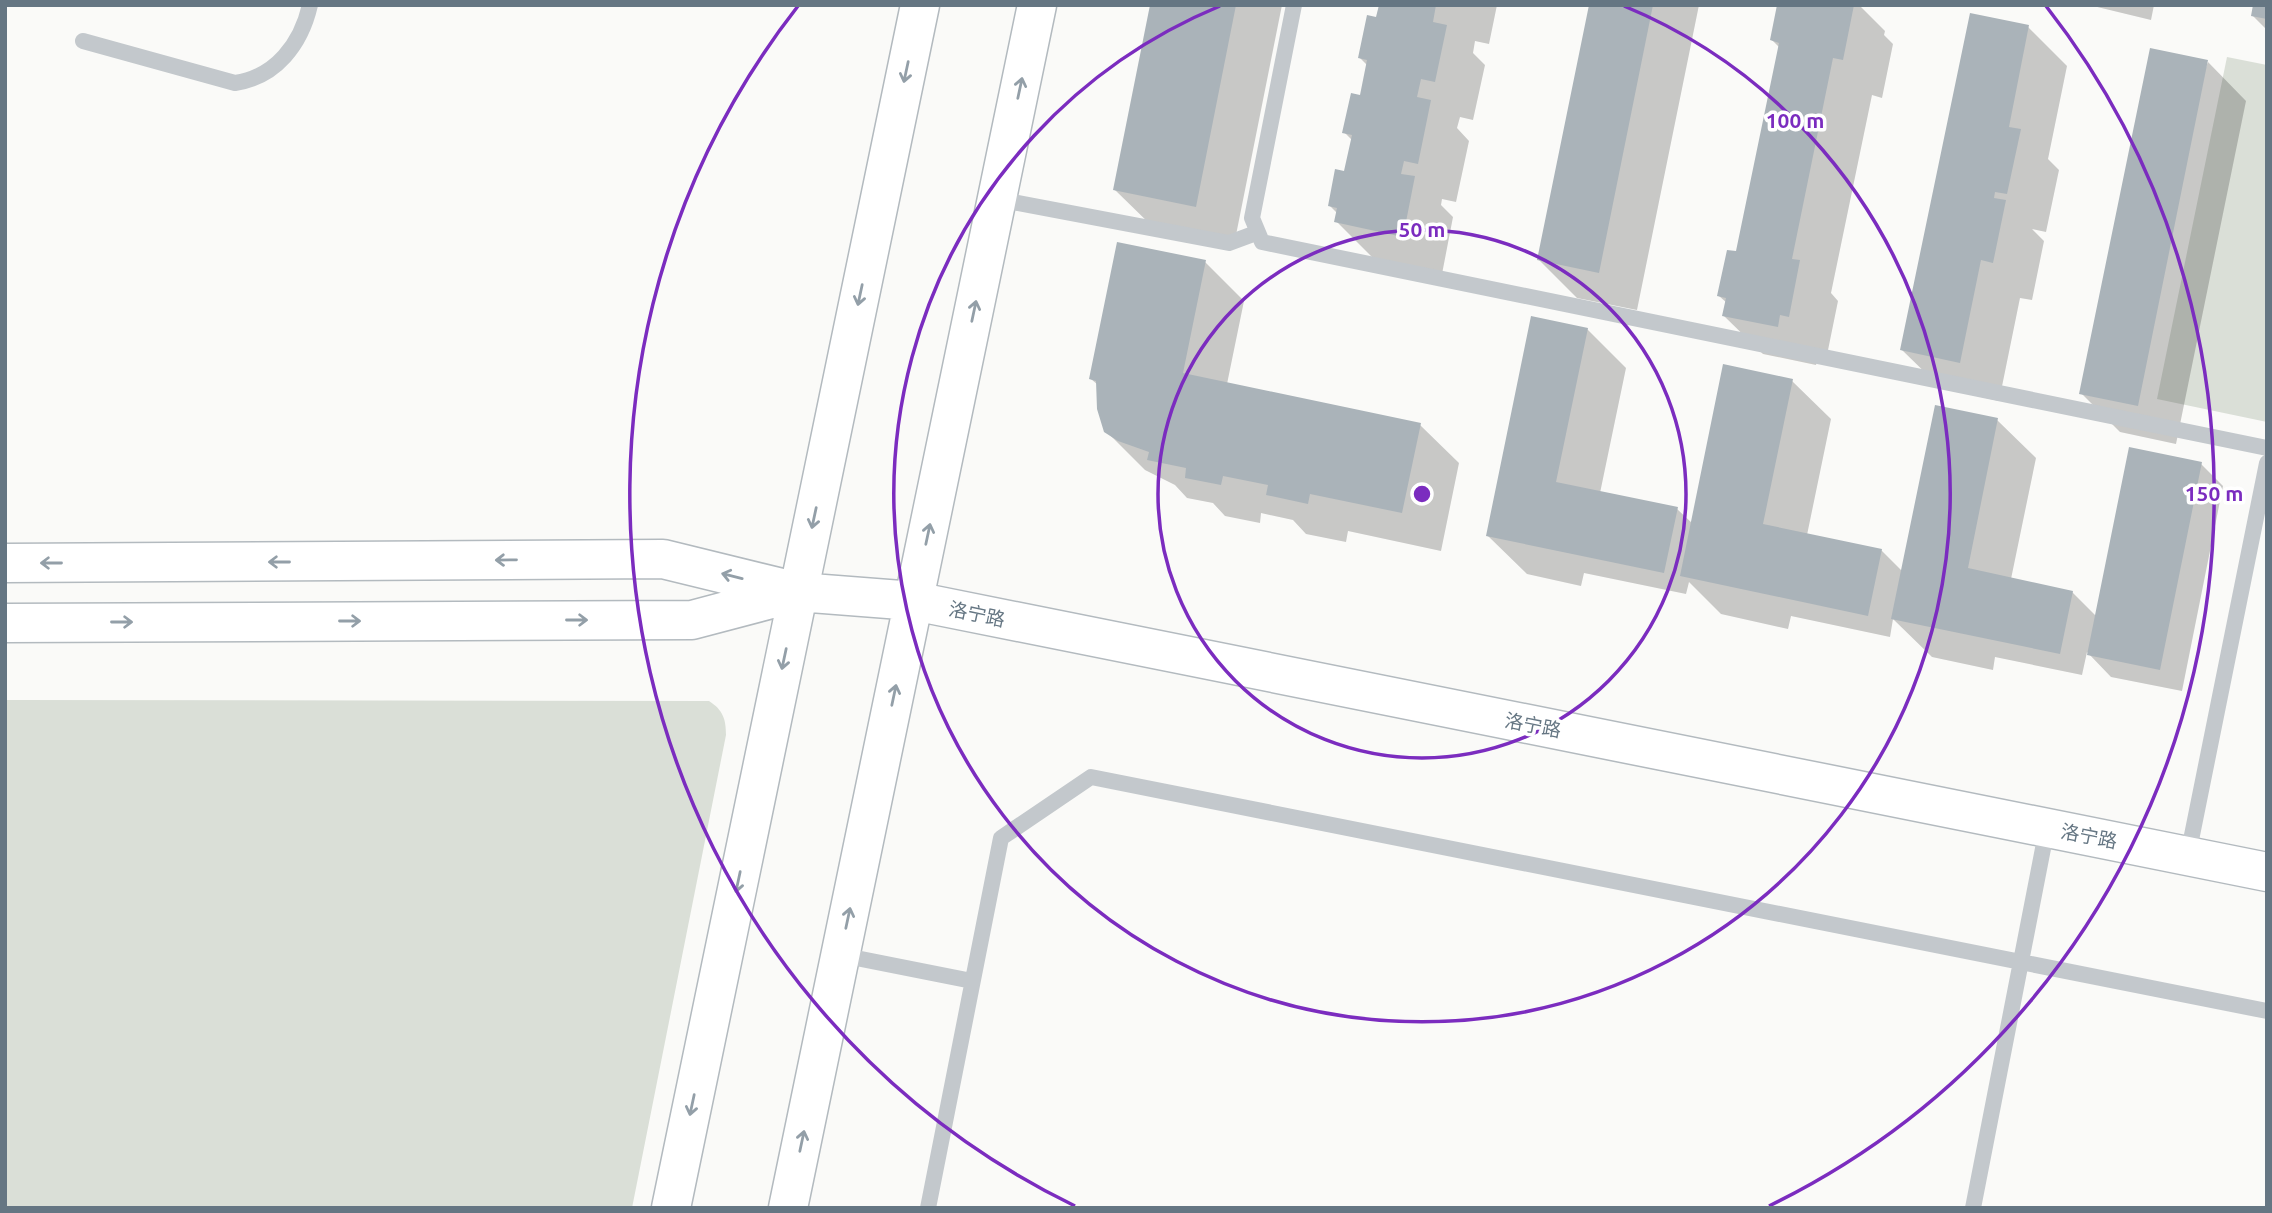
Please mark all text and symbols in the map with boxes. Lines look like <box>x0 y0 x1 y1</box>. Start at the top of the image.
one-way arrow <box>898 60 912 83</box>
one-way arrow <box>1013 77 1027 100</box>
text: 100 m <box>1766 108 1824 132</box>
text: 50 m <box>1399 217 1445 241</box>
one-way arrow <box>852 283 866 306</box>
one-way arrow <box>967 300 981 323</box>
text: 150 m <box>2185 481 2243 505</box>
centre of rings <box>1410 482 1434 506</box>
one-way arrow <box>806 506 820 529</box>
one-way arrow <box>921 523 935 546</box>
one-way arrow <box>495 553 518 567</box>
one-way arrow <box>268 555 291 569</box>
one-way arrow <box>40 556 63 570</box>
one-way arrow <box>721 569 744 582</box>
street label: 洛宁路 <box>947 597 1007 631</box>
one-way arrow <box>566 613 589 627</box>
one-way arrow <box>338 614 361 628</box>
one-way arrow <box>111 615 134 629</box>
one-way arrow <box>777 647 791 670</box>
one-way arrow <box>888 684 902 707</box>
street label: 洛宁路 <box>1503 709 1563 741</box>
street label: 洛宁路 <box>2059 820 2119 852</box>
one-way arrow <box>731 870 745 893</box>
one-way arrow <box>842 907 856 930</box>
one-way arrow <box>685 1093 699 1116</box>
one-way arrow <box>795 1130 809 1153</box>

